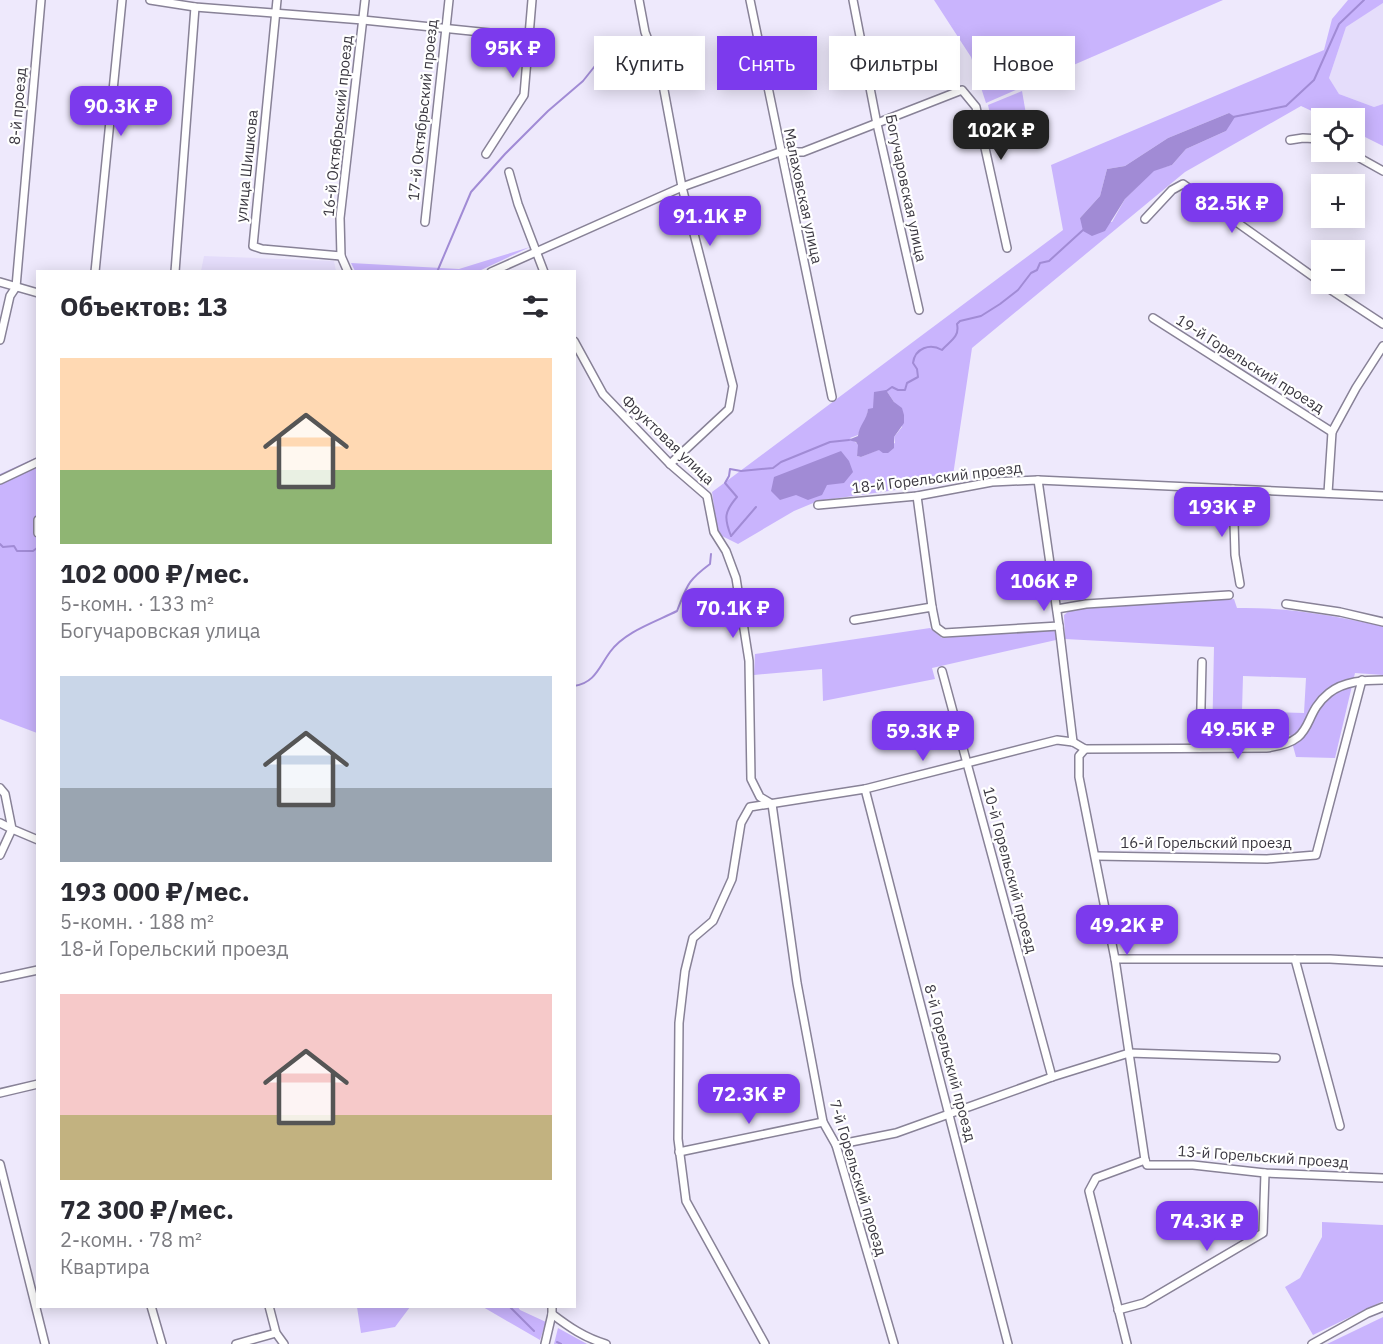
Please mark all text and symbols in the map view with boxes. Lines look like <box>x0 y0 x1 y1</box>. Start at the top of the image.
street label: 17-й Октябрьский проезд <box>404 18 441 202</box>
pin: 95K ₽ <box>471 28 555 79</box>
street label: 16-й Октябрьский проезд <box>319 34 356 218</box>
text: 95K ₽ <box>485 34 541 61</box>
chip: Купить <box>594 36 705 90</box>
chip: Снять <box>717 36 817 90</box>
chip: Фильтры <box>829 36 960 90</box>
chip: Новое <box>972 36 1075 90</box>
street label: 8-й проезд <box>5 66 30 146</box>
pin: 90.3K ₽ <box>66 86 176 137</box>
text: 90.3K ₽ <box>84 92 158 119</box>
map controls <box>1311 108 1365 294</box>
button: locate <box>1311 108 1365 162</box>
street label: улица Шишкова <box>231 109 262 223</box>
pin: 102K ₽ <box>952 110 1050 161</box>
street label: Богучаровская улица <box>882 112 931 263</box>
text: 102K ₽ <box>967 116 1035 143</box>
street label: Малаховская улица <box>780 126 827 265</box>
button: + <box>1311 174 1365 228</box>
pin: 82.5K ₽ <box>1177 183 1287 234</box>
text: 82.5K ₽ <box>1195 189 1269 216</box>
pin: 91.1K ₽ <box>655 196 765 247</box>
text: 91.1K ₽ <box>673 202 747 229</box>
button: − <box>1311 240 1365 294</box>
text: Объектов: 13 <box>60 289 228 323</box>
icon: filters <box>519 290 552 323</box>
street label: 19-й Горельский проезд <box>1173 310 1328 417</box>
street label: Фруктовая улица <box>618 391 719 489</box>
icon: home <box>252 397 360 505</box>
street label: 18-й Горельский проезд <box>851 458 1023 497</box>
pin: 193K ₽ <box>1173 487 1271 538</box>
text: 193K ₽ <box>1188 493 1256 520</box>
text: 102 000 ₽/мес. <box>60 556 250 590</box>
pin: 106K ₽ <box>995 561 1093 612</box>
text: 106K ₽ <box>1010 567 1078 594</box>
pin: 70.1K ₽ <box>678 588 788 639</box>
text: 5-комн. · 133 m² <box>60 590 214 617</box>
text: 70.1K ₽ <box>696 594 770 621</box>
text: Богучаровская улица <box>60 617 261 644</box>
pin: 49.5K ₽ <box>1183 709 1293 760</box>
pin: 59.3K ₽ <box>868 711 978 762</box>
icon: home <box>252 715 360 823</box>
text: 49.5K ₽ <box>1201 715 1275 742</box>
text: 59.3K ₽ <box>886 717 960 744</box>
street label: 10-й Горельский проезд <box>979 785 1042 955</box>
street label: 16-й Горельский проезд <box>1120 833 1292 852</box>
text: 193 000 ₽/мес. <box>60 874 250 908</box>
pin: 49.2K ₽ <box>1072 905 1182 956</box>
text: 5-комн. · 188 m² <box>60 908 214 935</box>
text: 49.2K ₽ <box>1090 911 1164 938</box>
text: 18-й Горельский проезд <box>60 935 288 962</box>
street label: 8-й Горельский проезд <box>920 982 981 1144</box>
icon: home <box>252 1033 360 1141</box>
pin: 72.3K ₽ <box>694 1074 804 1125</box>
text: 72.3K ₽ <box>712 1080 786 1107</box>
street label: 7-й Горельский проезд <box>826 1097 891 1258</box>
street label: 13-й Горельский проезд <box>1177 1141 1349 1172</box>
text: 72 300 ₽/мес. <box>60 1192 234 1226</box>
pin: 74.3K ₽ <box>1152 1201 1262 1252</box>
text: 74.3K ₽ <box>1170 1207 1244 1234</box>
text: 2-комн. · 78 m² <box>60 1226 202 1253</box>
text: Квартира <box>60 1253 150 1280</box>

